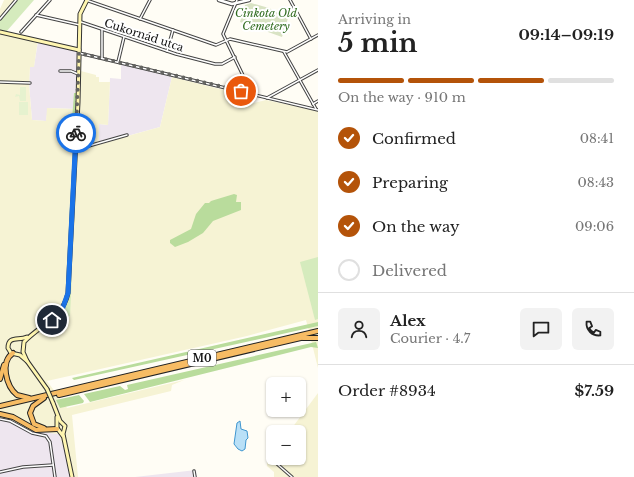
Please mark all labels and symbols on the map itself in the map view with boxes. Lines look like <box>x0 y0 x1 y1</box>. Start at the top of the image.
park label: Cinkota Old Cemetery <box>235 6 297 33</box>
street label: Cukornád utca <box>102 16 186 55</box>
pin <box>224 74 258 108</box>
courier <box>56 113 96 153</box>
pin <box>35 303 69 337</box>
road number: M0 <box>188 350 216 366</box>

